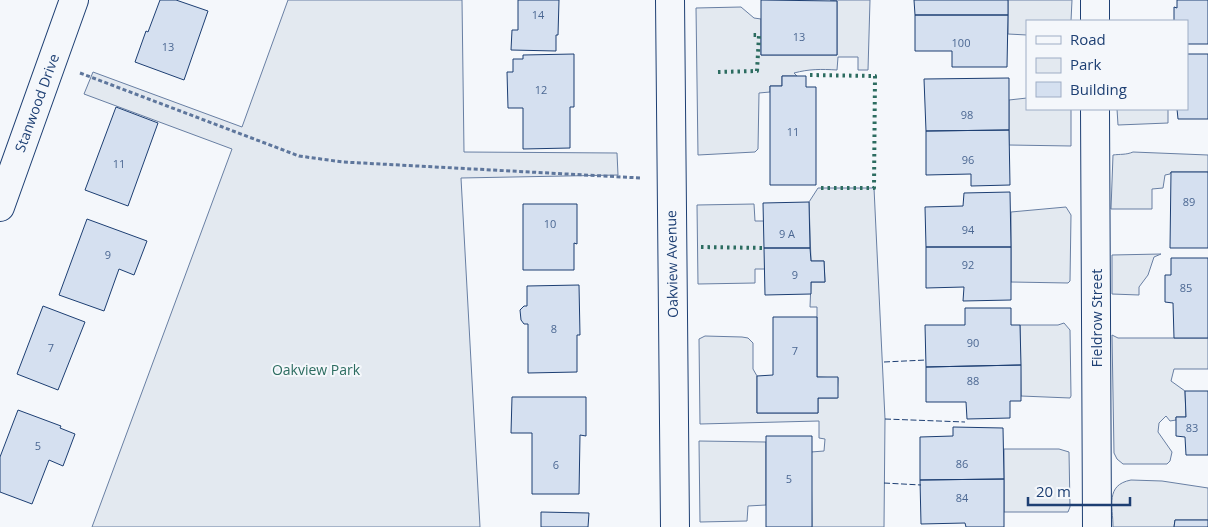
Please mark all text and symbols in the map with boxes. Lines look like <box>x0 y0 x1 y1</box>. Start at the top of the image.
house number: 14 <box>532 7 545 22</box>
legend <box>1026 20 1188 110</box>
house number: 13 <box>793 29 805 44</box>
text: Road <box>1070 29 1106 49</box>
house number: 100 <box>952 35 970 50</box>
house number: 13 <box>162 39 174 54</box>
street label: Stanwood Drive <box>10 51 63 155</box>
text: Park <box>1070 54 1101 74</box>
text: Building <box>1070 79 1127 99</box>
house number: 12 <box>535 82 547 97</box>
house number: 98 <box>961 107 973 122</box>
house number: 11 <box>787 124 799 139</box>
house number: 96 <box>962 152 974 167</box>
house number: 11 <box>113 156 125 171</box>
house number: 89 <box>1183 194 1195 209</box>
street label: Oakview Avenue <box>661 210 682 318</box>
house number: 10 <box>544 216 556 231</box>
house number: 94 <box>962 222 975 237</box>
house number: 9 A <box>779 226 795 241</box>
house number: 9 <box>105 247 111 262</box>
house number: 92 <box>962 257 974 272</box>
house number: 9 <box>792 267 798 282</box>
street label: Fieldrow Street <box>1087 269 1106 367</box>
house number: 85 <box>1180 280 1192 295</box>
house number: 8 <box>551 321 557 336</box>
house number: 90 <box>967 335 979 350</box>
house number: 7 <box>48 340 54 355</box>
house number: 7 <box>792 343 798 358</box>
park label: Oakview Park <box>272 360 361 379</box>
house number: 88 <box>967 373 979 388</box>
house number: 83 <box>1186 420 1198 435</box>
house number: 5 <box>35 438 41 453</box>
house number: 86 <box>956 456 968 471</box>
house number: 6 <box>553 457 559 472</box>
house number: 5 <box>786 471 792 486</box>
scale bar <box>1028 474 1130 506</box>
text: 20 m <box>1036 481 1071 501</box>
house number: 84 <box>956 490 969 505</box>

